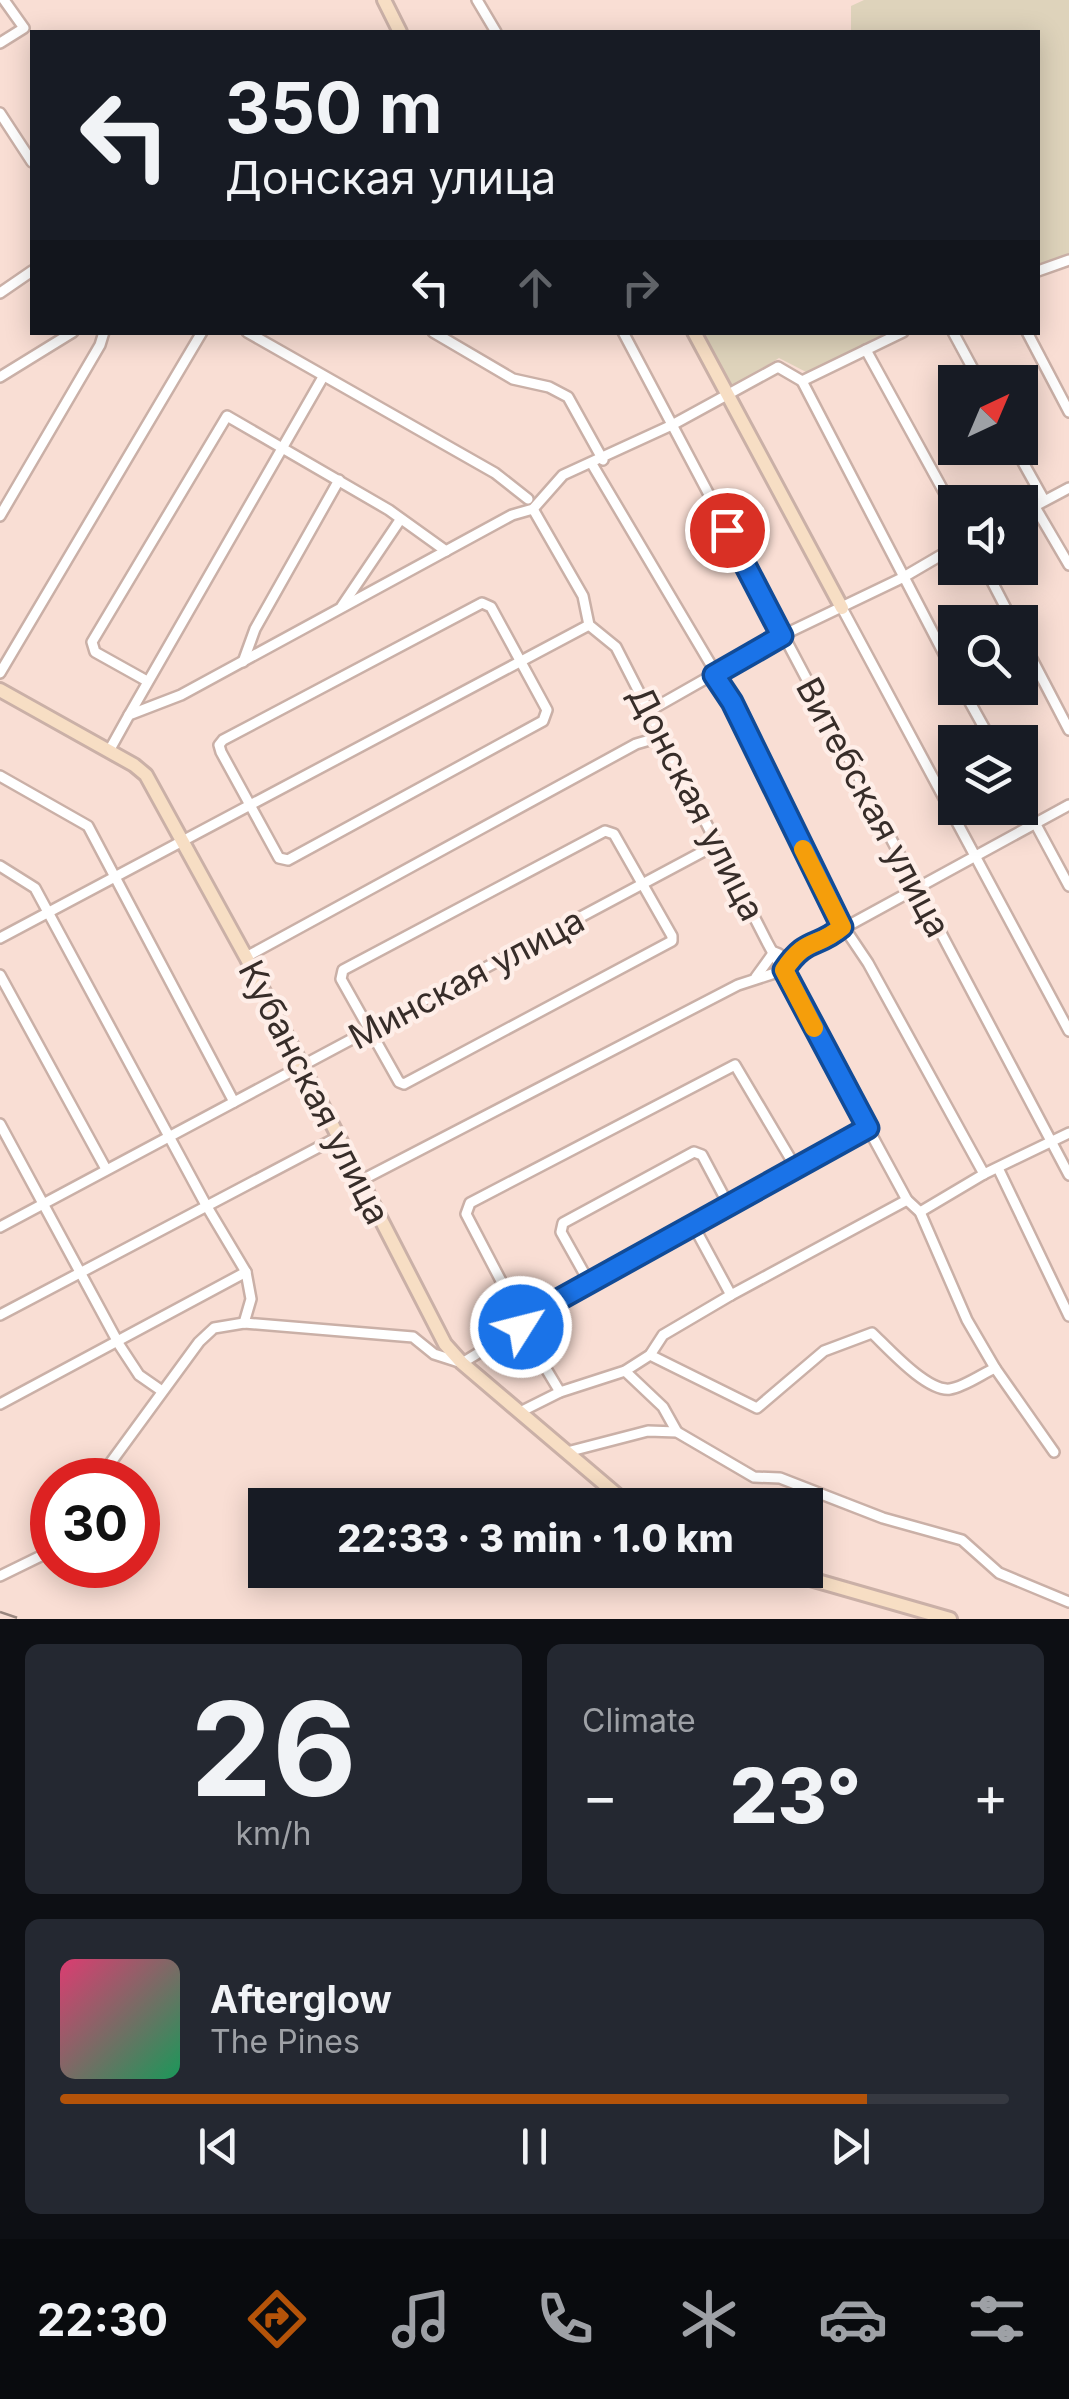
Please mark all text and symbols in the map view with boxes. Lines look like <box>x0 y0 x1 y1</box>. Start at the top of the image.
text: 350 m <box>225 65 443 150</box>
icon: left <box>60 70 190 200</box>
text: Донская улица <box>225 150 556 205</box>
icon: left <box>403 260 458 315</box>
icon: ahead <box>508 260 563 315</box>
icon: right <box>613 260 668 315</box>
north arrow <box>938 365 1038 465</box>
map controls <box>938 365 1038 825</box>
button: sound <box>938 485 1038 585</box>
pin <box>685 488 770 573</box>
icon: arrive <box>700 503 755 558</box>
button: search <box>938 605 1038 705</box>
street label: Витебская улица <box>788 670 960 944</box>
street label: Донская улица <box>620 679 774 927</box>
button: layers <box>938 725 1038 825</box>
street label: Минская улица <box>341 898 591 1058</box>
street label: Кубанская улица <box>230 953 400 1231</box>
position arrow <box>469 1275 573 1379</box>
speed limit sign: 30 <box>30 1458 160 1588</box>
text: 22:33 · 3 min · 1.0 km <box>337 1515 734 1561</box>
text: 26 <box>190 1670 357 1827</box>
text: Climate <box>582 1701 696 1740</box>
text: 23° <box>730 1750 861 1841</box>
text: − <box>582 1763 618 1829</box>
text: + <box>973 1763 1009 1829</box>
text: km/h <box>235 1814 312 1853</box>
text: Afterglow <box>210 1976 392 2022</box>
text: The Pines <box>210 2022 360 2061</box>
icon: previous <box>191 2119 246 2174</box>
icon: pause <box>507 2119 562 2174</box>
icon: next <box>823 2119 878 2174</box>
icon: directions <box>242 2284 312 2354</box>
icon: music <box>386 2284 456 2354</box>
icon: phone <box>530 2284 600 2354</box>
icon: climate <box>674 2284 744 2354</box>
icon: car <box>818 2284 888 2354</box>
icon: filters <box>962 2284 1032 2354</box>
text: 22:30 <box>37 2292 168 2347</box>

